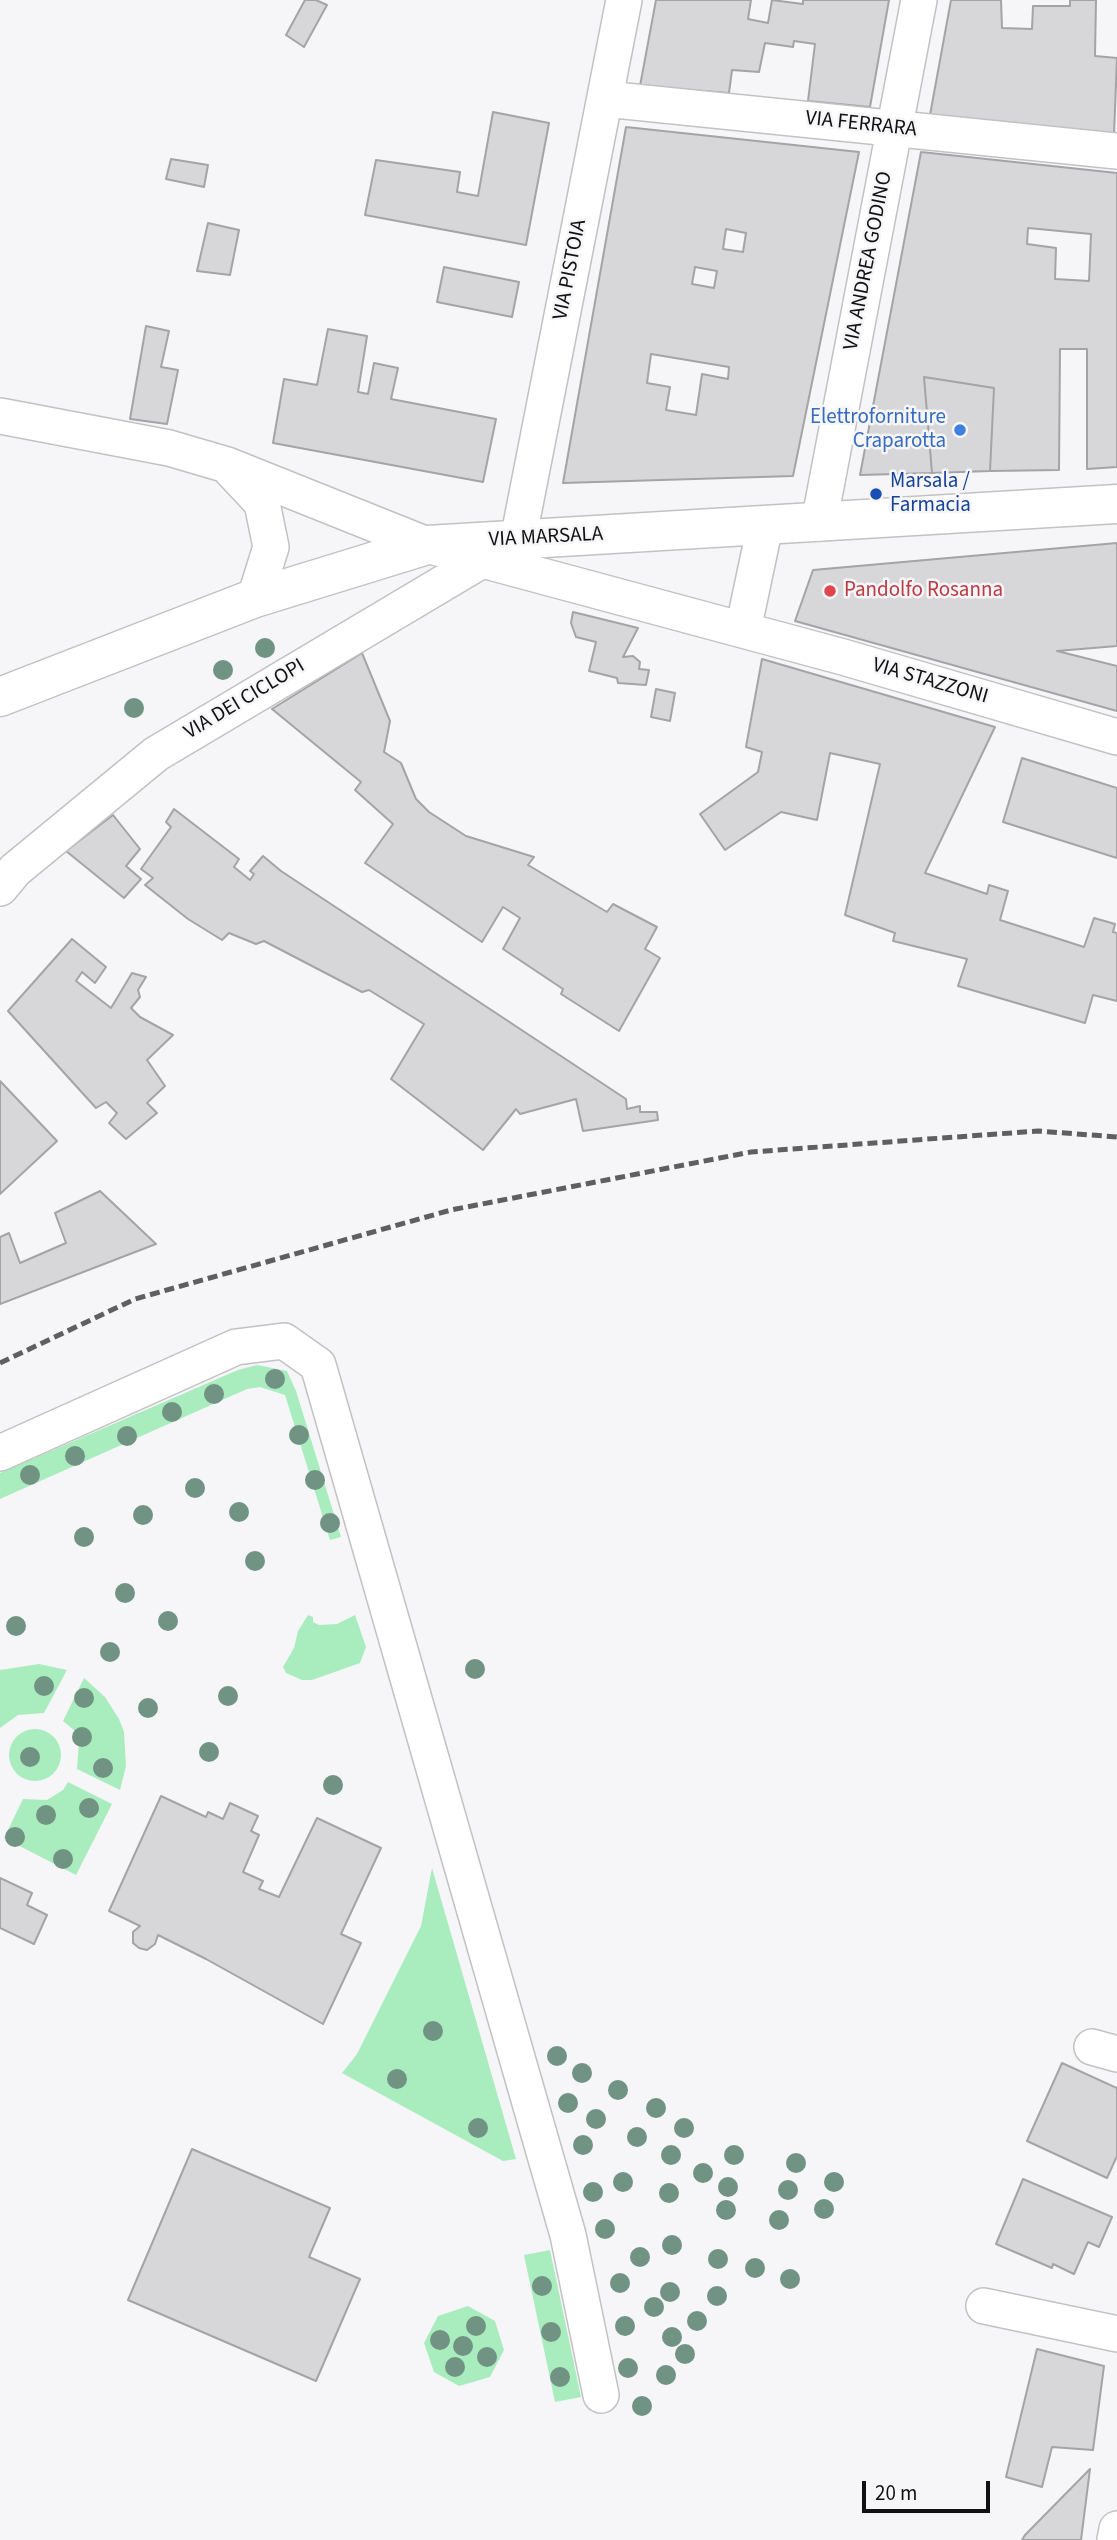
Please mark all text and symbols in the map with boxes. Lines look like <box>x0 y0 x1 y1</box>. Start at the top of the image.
street label: VIA FERRARA <box>804 107 918 143</box>
street label: VIA ANDREA GODINO <box>839 170 899 352</box>
street label: VIA PISTOIA <box>549 218 593 322</box>
place label: Elettroforniture Craparotta <box>810 405 946 455</box>
marker: Elettroforniture Craparotta <box>952 422 968 438</box>
place label: Marsala / Farmacia <box>890 469 971 519</box>
marker: Marsala / Farmacia <box>868 486 884 502</box>
street label: VIA MARSALA <box>488 522 604 554</box>
place label: Pandolfo Rosanna <box>844 578 1003 604</box>
marker: Pandolfo Rosanna <box>822 583 838 599</box>
street label: VIA STAZZONI <box>869 653 991 711</box>
street label: VIA DEI CICLOPI <box>180 654 310 746</box>
scale bar <box>865 2466 993 2510</box>
text: 20 m <box>875 2478 917 2508</box>

